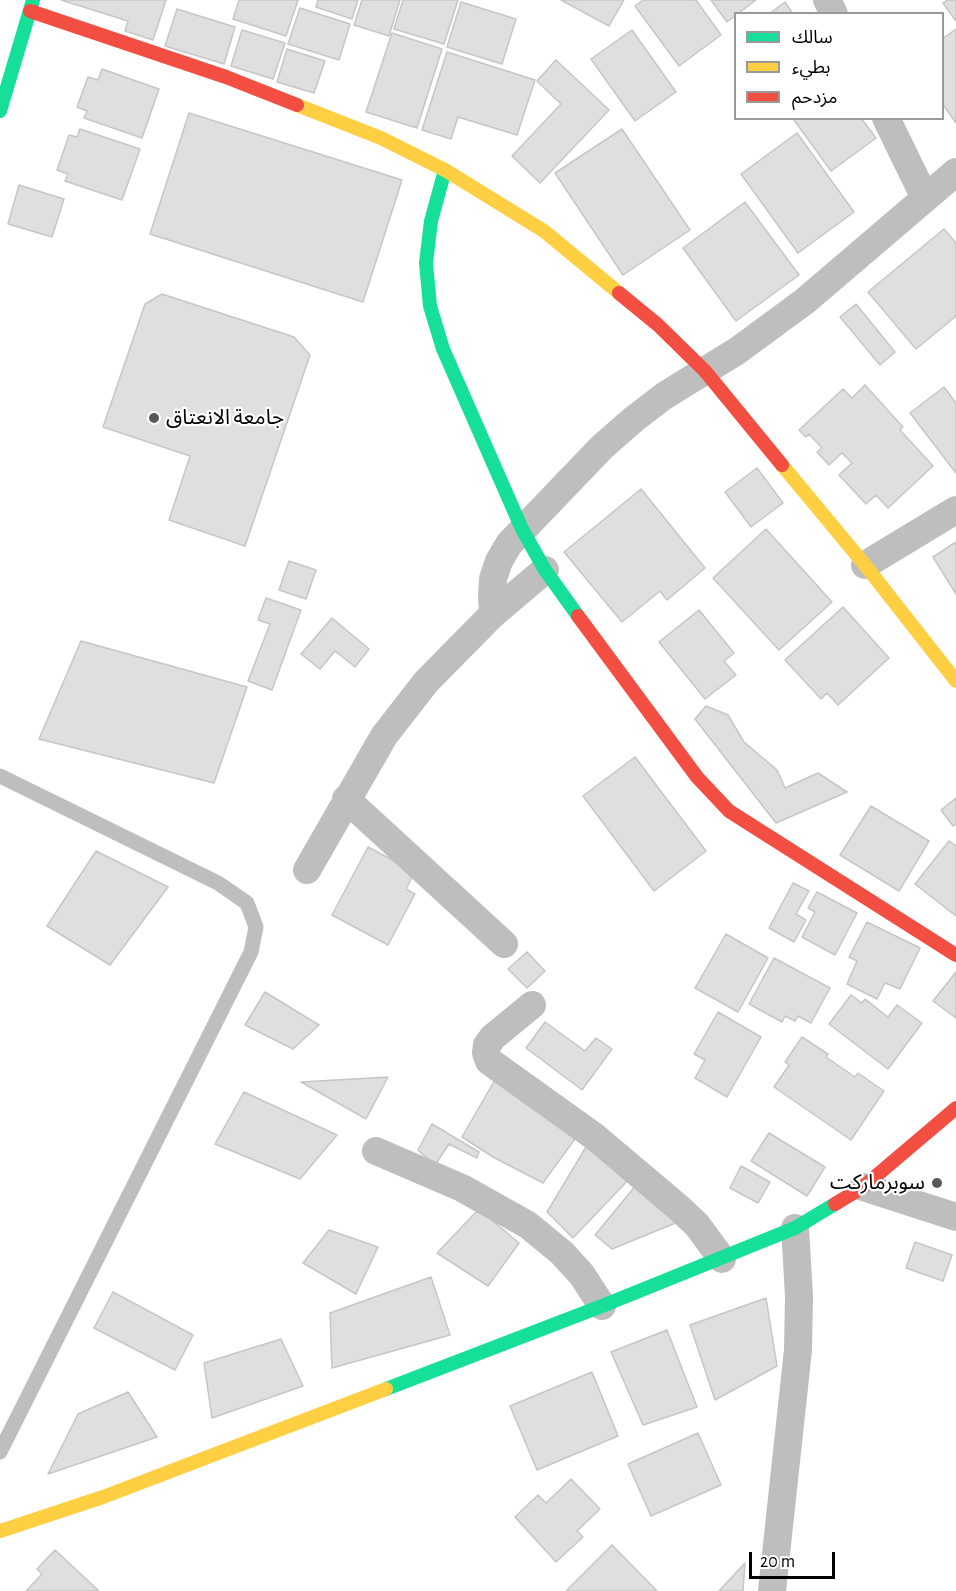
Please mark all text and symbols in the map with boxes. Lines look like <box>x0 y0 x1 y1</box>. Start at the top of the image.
legend <box>734 12 944 120</box>
text: سالك <box>792 29 833 47</box>
text: بطيء <box>792 59 830 77</box>
text: مزدحم <box>792 89 837 107</box>
place label: جامعة الانعتاق <box>166 405 284 431</box>
marker: جامعة الانعتاق <box>147 411 161 425</box>
place label: سوبرماركت <box>830 1170 925 1196</box>
marker: سوبرماركت <box>930 1176 944 1190</box>
scale bar <box>752 1540 838 1578</box>
text: 20 m <box>760 1553 795 1571</box>

